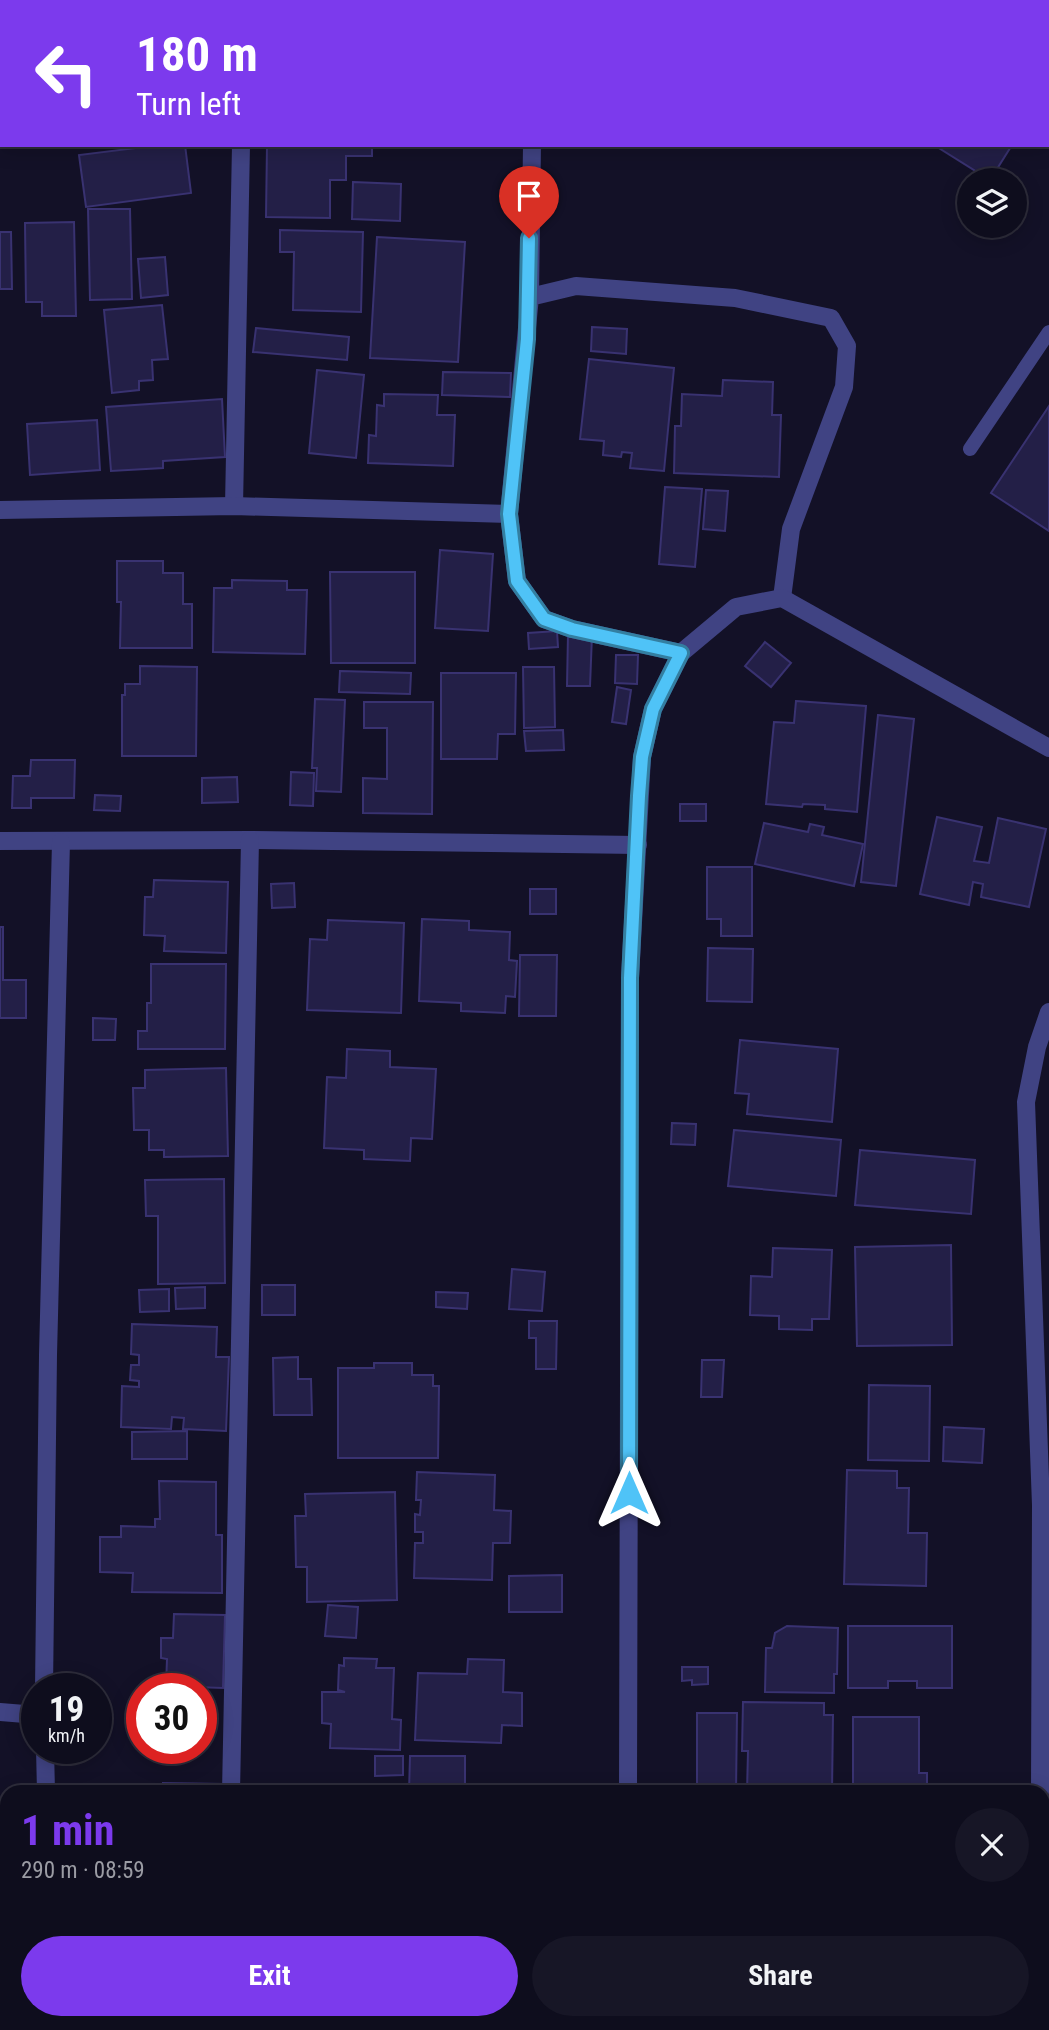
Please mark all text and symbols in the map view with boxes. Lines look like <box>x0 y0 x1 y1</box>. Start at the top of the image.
text: 180 m <box>136 26 258 83</box>
icon: left <box>21 28 112 119</box>
text: Turn left <box>136 85 241 123</box>
pin <box>499 166 559 238</box>
map controls <box>957 168 1027 238</box>
button: layers <box>957 168 1027 238</box>
icon: arrive <box>510 177 548 215</box>
position arrow <box>592 1456 666 1530</box>
speed limit sign: 30 <box>126 1673 217 1764</box>
text: 19 <box>49 1689 84 1730</box>
text: km/h <box>48 1725 85 1746</box>
text: 1 min <box>21 1806 114 1855</box>
button: close <box>955 1808 1029 1882</box>
text: 290 m · 08:59 <box>21 1857 145 1884</box>
button: Exit <box>21 1936 518 2016</box>
button: Share <box>532 1936 1029 2016</box>

